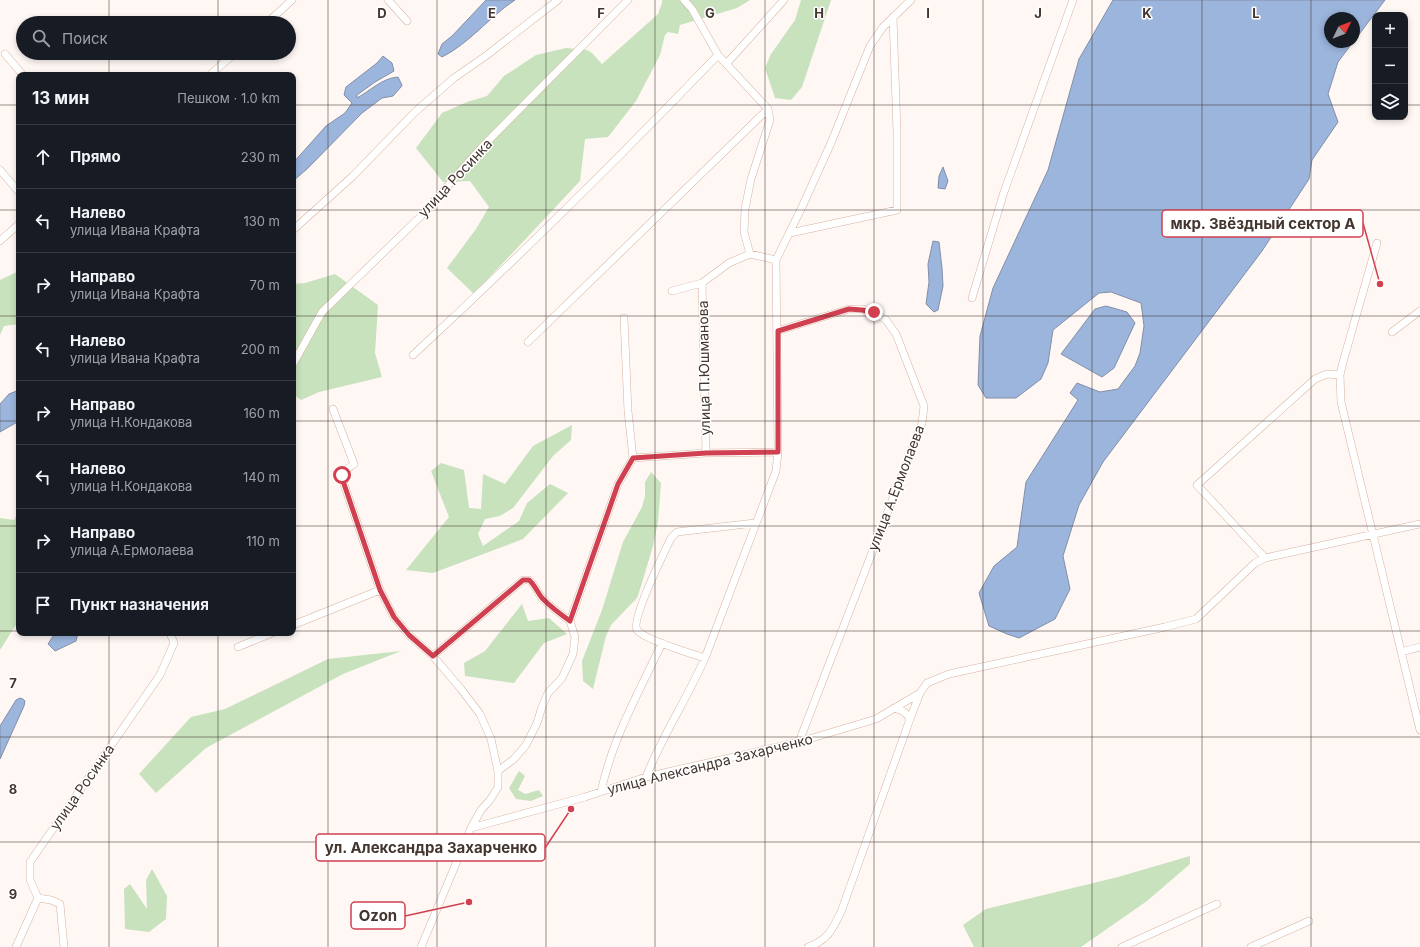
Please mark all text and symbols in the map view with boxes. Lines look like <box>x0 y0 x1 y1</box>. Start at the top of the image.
text: D <box>377 5 387 21</box>
text: E <box>488 5 496 21</box>
text: F <box>597 5 605 21</box>
text: G <box>705 5 715 21</box>
text: H <box>814 5 824 21</box>
text: I <box>926 5 930 21</box>
text: J <box>1034 5 1042 21</box>
text: K <box>1142 5 1152 21</box>
text: L <box>1252 5 1260 21</box>
north arrow <box>1324 12 1360 48</box>
map controls <box>1372 12 1408 120</box>
button: + <box>1372 12 1408 48</box>
search box <box>16 16 296 60</box>
icon: search <box>30 27 52 49</box>
text: Поиск <box>62 29 108 48</box>
button: − <box>1372 48 1408 84</box>
button: layers <box>1372 84 1408 120</box>
text: 13 мин <box>32 88 89 108</box>
text: Пешком · 1.0 km <box>177 90 280 106</box>
street label: улица Росинка <box>414 135 495 220</box>
icon: ahead <box>32 146 54 168</box>
text: Прямо <box>70 147 121 166</box>
text: 230 m <box>241 149 280 165</box>
text: Налево <box>70 203 126 222</box>
icon: left <box>32 210 54 232</box>
callout: мкр. Звёздный сектор А <box>1162 210 1363 237</box>
text: 130 m <box>243 213 280 229</box>
text: мкр. Звёздный сектор А <box>1170 214 1356 233</box>
text: улица Ивана Крафта <box>70 222 200 238</box>
text: Направо <box>70 267 135 286</box>
icon: right <box>32 274 54 296</box>
text: 70 m <box>250 277 280 293</box>
text: улица Ивана Крафта <box>70 286 200 302</box>
street label: улица П.Юшманова <box>694 300 713 436</box>
route end <box>865 303 883 321</box>
text: Налево <box>70 331 126 350</box>
icon: left <box>32 338 54 360</box>
text: 200 m <box>241 341 280 357</box>
text: улица Ивана Крафта <box>70 350 200 366</box>
text: Направо <box>70 395 135 414</box>
icon: right <box>32 402 54 424</box>
text: 160 m <box>243 405 280 421</box>
text: улица Н.Кондакова <box>70 414 192 430</box>
street label: улица А.Ермолаева <box>864 422 927 553</box>
text: Налево <box>70 459 126 478</box>
icon: left <box>32 466 54 488</box>
route start <box>333 466 351 484</box>
text: 140 m <box>243 469 280 485</box>
text: улица Н.Кондакова <box>70 478 192 494</box>
text: Направо <box>70 523 135 542</box>
icon: right <box>32 530 54 552</box>
text: 110 m <box>246 533 280 549</box>
text: улица А.Ермолаева <box>70 542 194 558</box>
icon: arrive <box>32 594 54 616</box>
text: Пункт назначения <box>70 595 209 614</box>
text: 7 <box>9 675 17 691</box>
street label: улица Александра Захарченко <box>605 730 814 797</box>
street label: улица Росинка <box>46 740 118 833</box>
text: 8 <box>9 781 17 797</box>
callout: ул. Александра Захарченко <box>316 834 545 861</box>
text: ул. Александра Захарченко <box>325 838 537 857</box>
text: 9 <box>9 886 17 902</box>
callout: Ozon <box>351 902 405 929</box>
text: Ozon <box>359 906 397 925</box>

